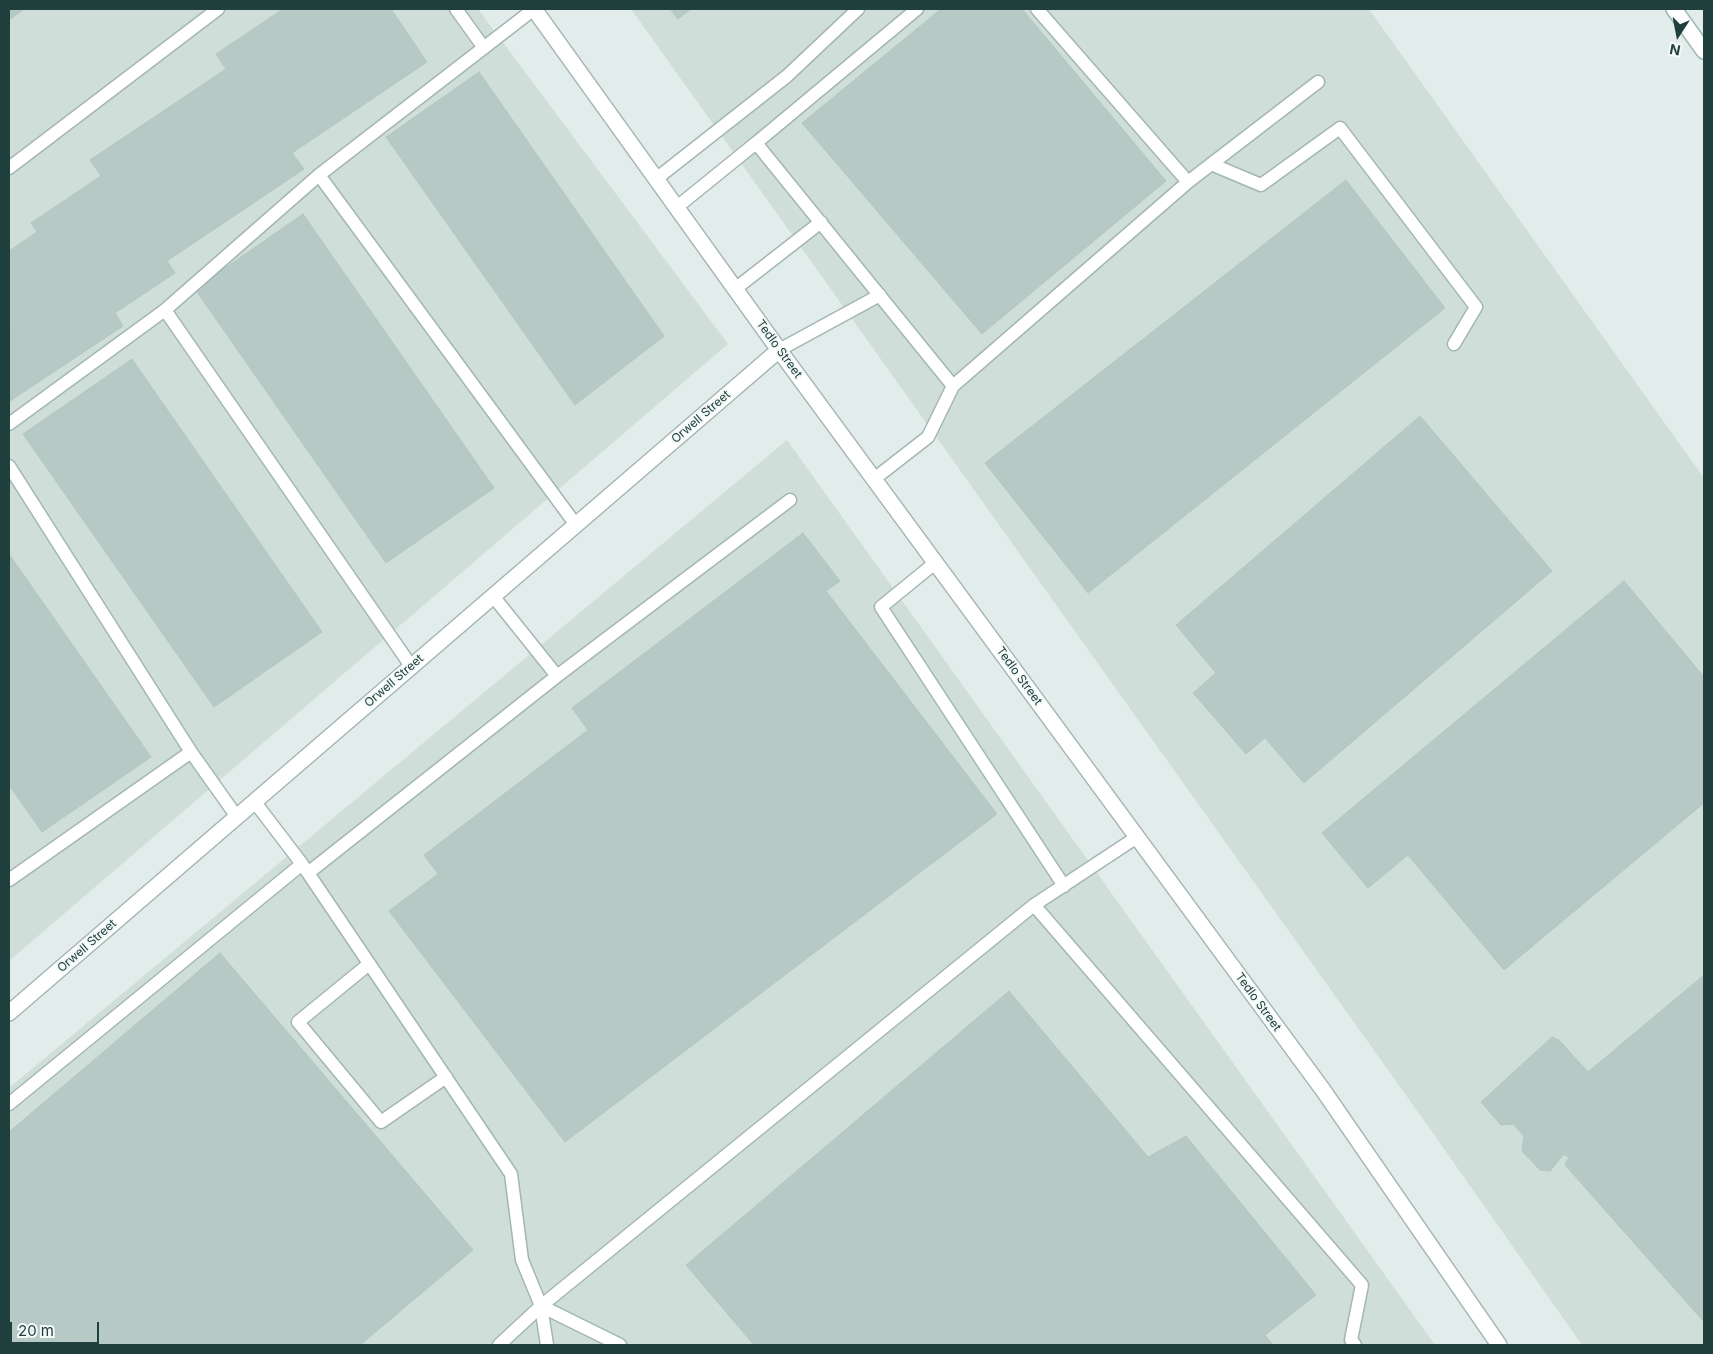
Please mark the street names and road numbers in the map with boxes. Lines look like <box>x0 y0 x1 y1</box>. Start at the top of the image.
street label: Tedlo Street <box>753 317 805 381</box>
street label: Orwell Street <box>669 387 733 447</box>
street label: Tedlo Street <box>993 644 1045 708</box>
street label: Orwell Street <box>362 651 426 711</box>
street label: Orwell Street <box>55 916 119 976</box>
street label: Tedlo Street <box>1232 970 1284 1034</box>

